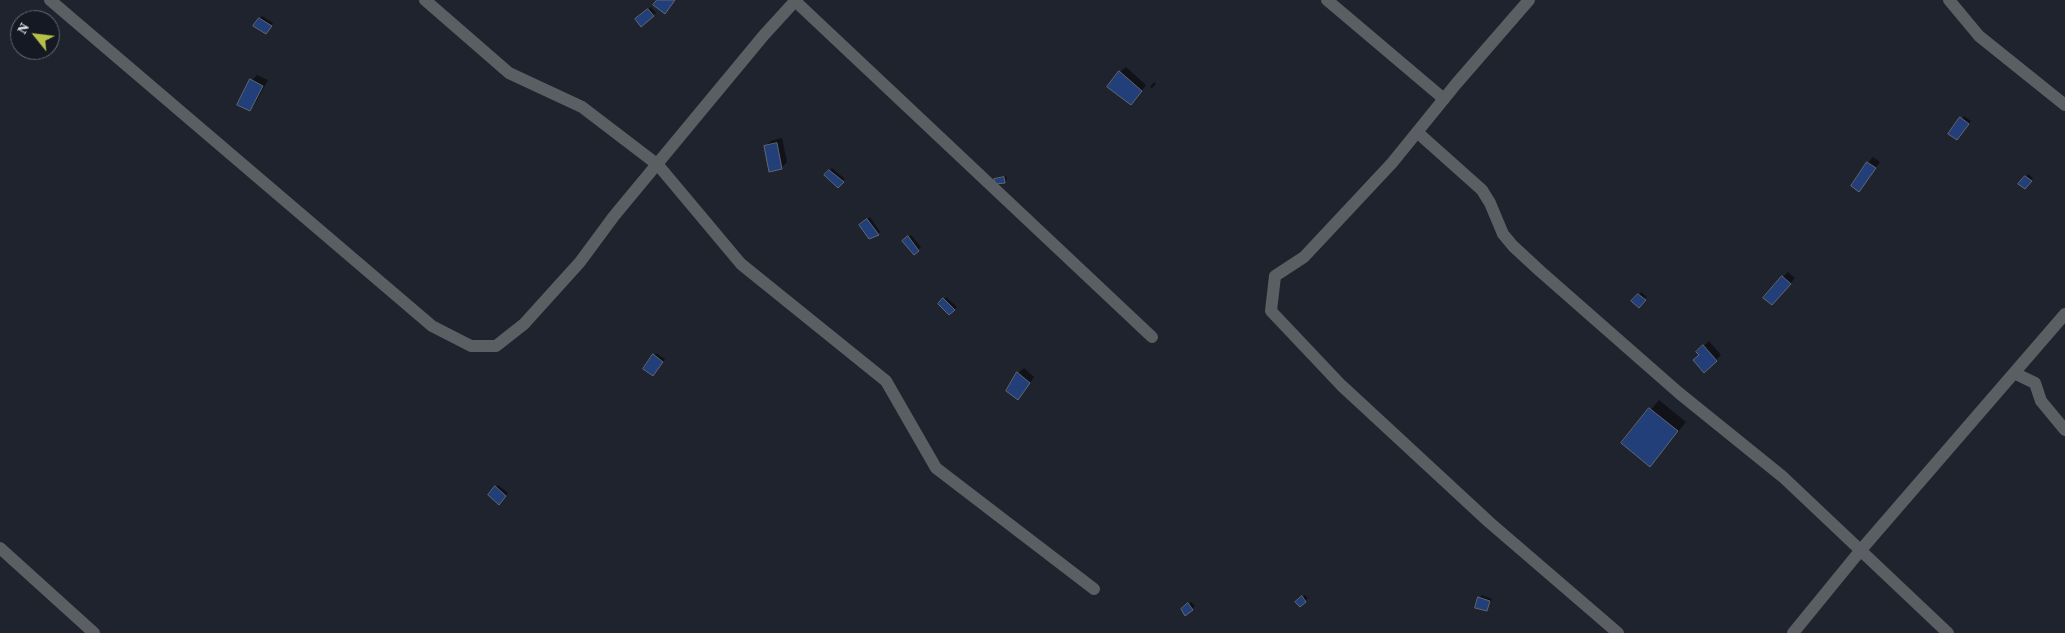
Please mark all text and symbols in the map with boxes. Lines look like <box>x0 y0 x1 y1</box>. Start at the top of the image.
north arrow <box>10 10 60 60</box>
text: N <box>12 19 34 38</box>

